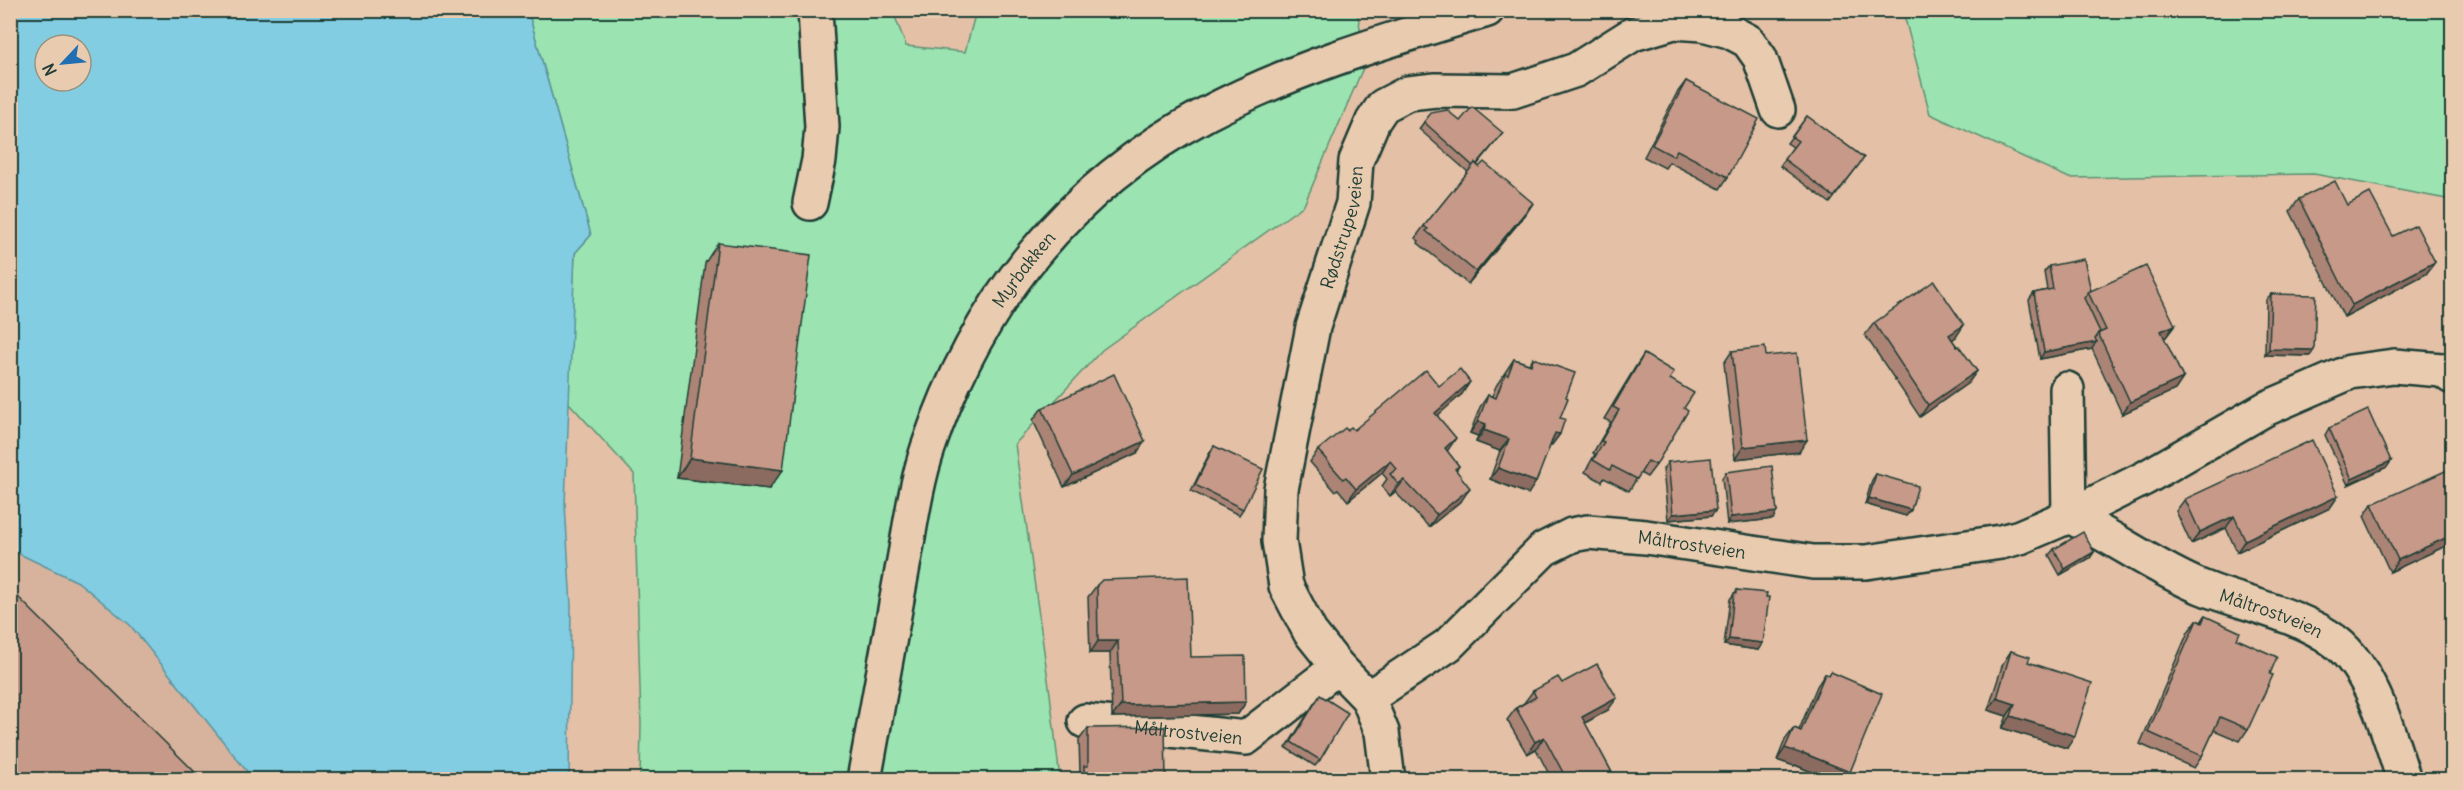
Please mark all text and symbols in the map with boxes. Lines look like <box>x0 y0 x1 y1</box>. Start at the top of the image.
north arrow <box>33 33 93 93</box>
text: N <box>38 60 61 79</box>
street label: Rødstrupeveien <box>1315 165 1367 292</box>
street label: Myrbakken <box>987 226 1060 312</box>
street label: Måltrostveien <box>1637 525 1748 563</box>
street label: Måltrostveien <box>2217 583 2328 643</box>
street label: Måltrostveien <box>1133 715 1244 749</box>

